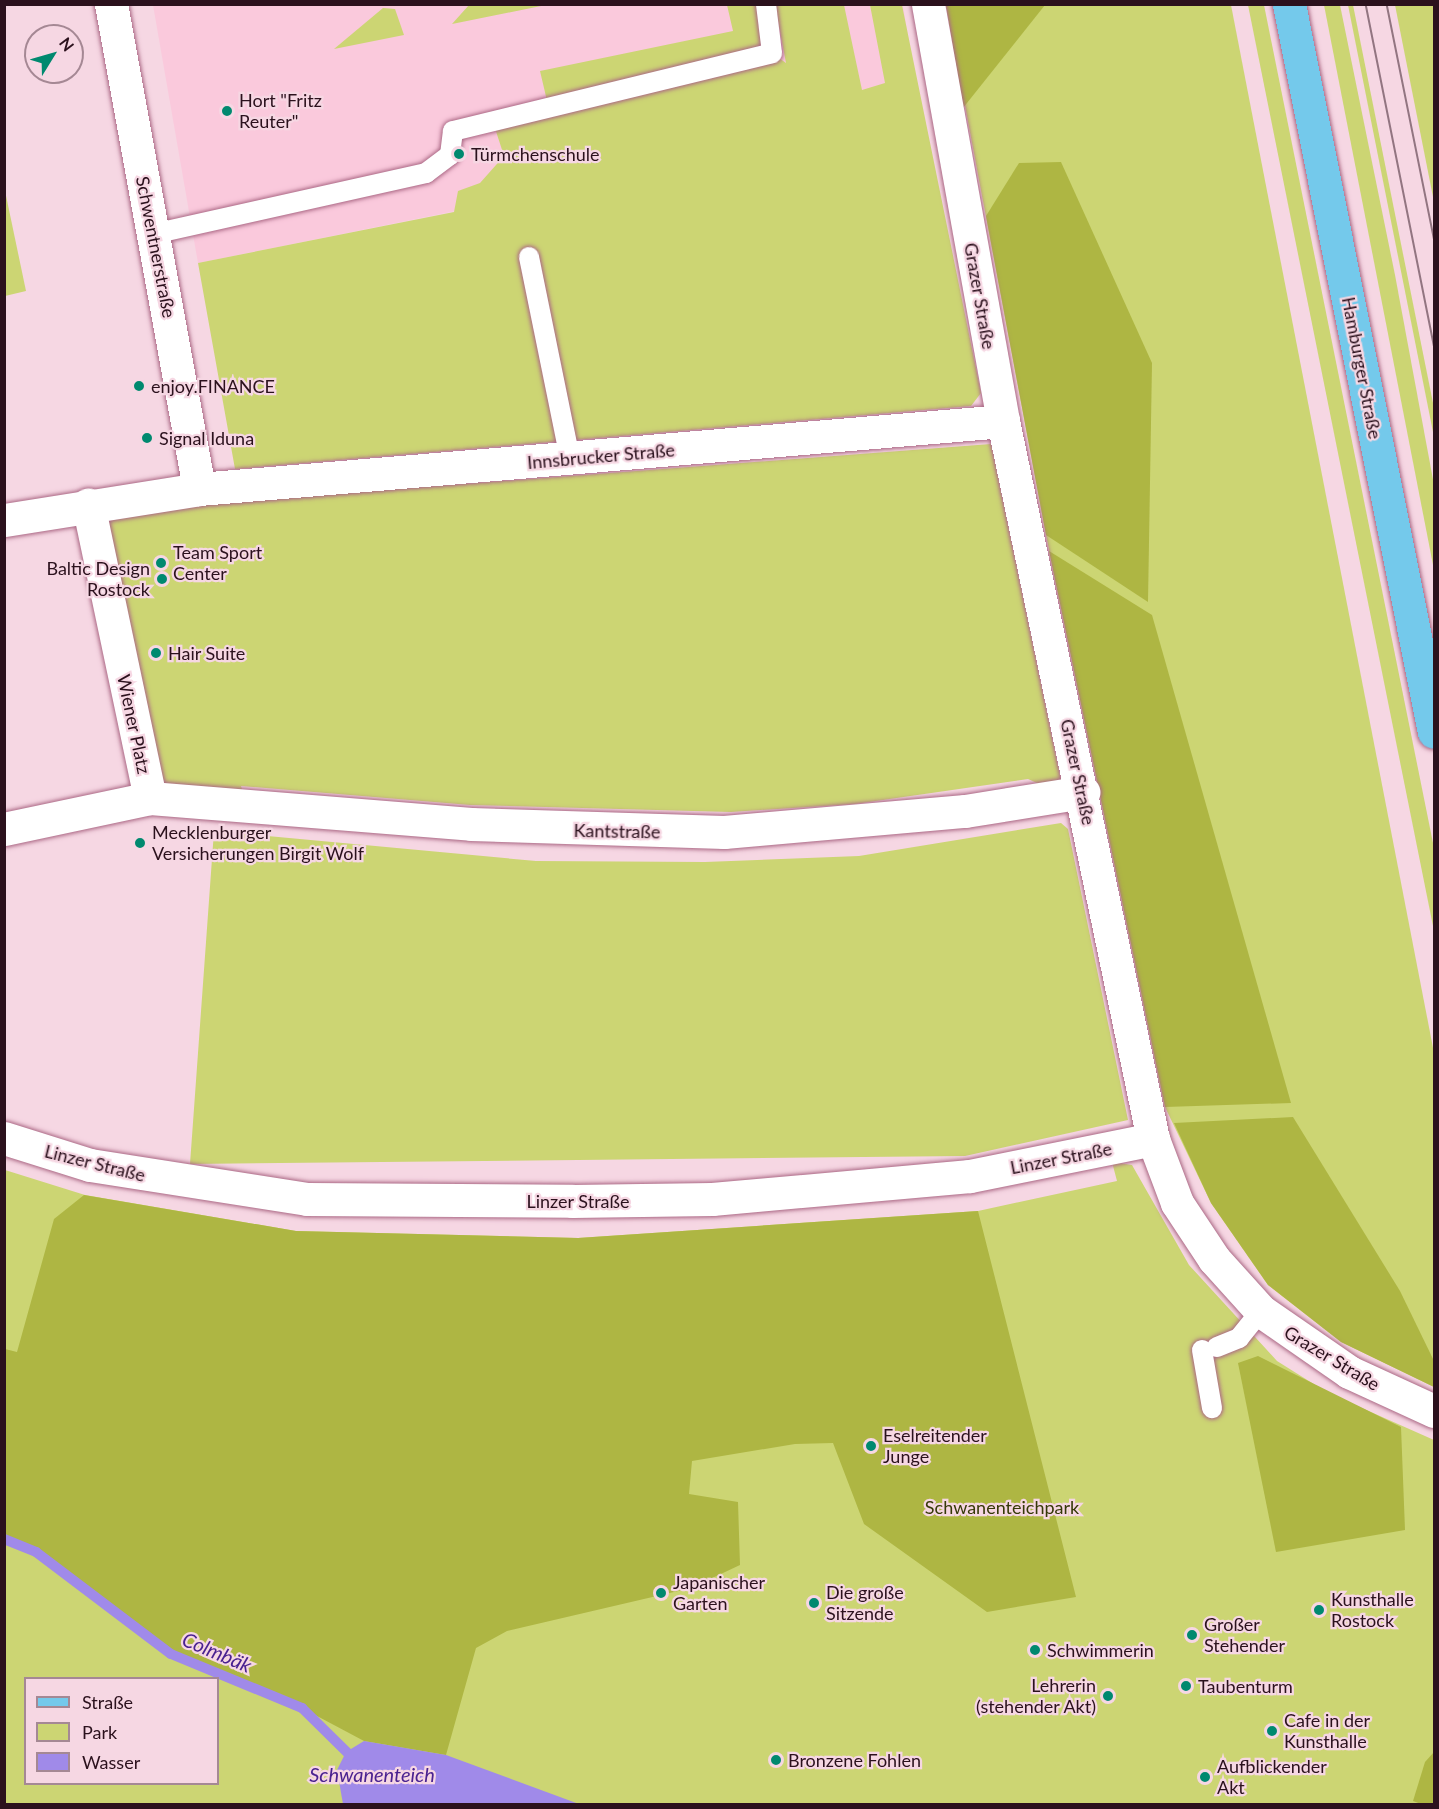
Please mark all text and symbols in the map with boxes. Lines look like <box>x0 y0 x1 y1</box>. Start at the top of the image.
north arrow <box>24 24 84 84</box>
text: N <box>56 33 78 55</box>
place label: Hort "Fritz Reuter" <box>239 90 322 132</box>
marker: Hort "Fritz Reuter" <box>220 104 234 118</box>
place label: Türmchenschule <box>471 143 600 165</box>
marker: Türmchenschule <box>452 147 466 161</box>
street label: Schwentnerstraße <box>132 174 180 320</box>
street label: Grazer Straße <box>960 241 1000 351</box>
street label: Hamburger Straße <box>1338 295 1386 441</box>
place label: enjoy.FINANCE <box>151 375 275 397</box>
marker: enjoy.FINANCE <box>132 379 146 393</box>
place label: Signal Iduna <box>159 427 254 449</box>
marker: Signal Iduna <box>140 431 154 445</box>
street label: Innsbrucker Straße <box>526 439 676 473</box>
place label: Team Sport Center <box>173 542 262 584</box>
marker: Team Sport Center <box>154 556 168 570</box>
place label: Baltic Design Rostock <box>46 558 150 600</box>
marker: Baltic Design Rostock <box>155 572 169 586</box>
place label: Hair Suite <box>168 642 246 664</box>
marker: Hair Suite <box>149 646 163 660</box>
street label: Wiener Platz <box>113 672 155 776</box>
street label: Grazer Straße <box>1056 717 1100 827</box>
street label: Kantstraße <box>573 819 661 843</box>
place label: Mecklenburger Versicherungen Birgit Wolf <box>152 822 364 864</box>
marker: Mecklenburger Versicherungen Birgit Wolf <box>133 836 147 850</box>
street label: Linzer Straße <box>1008 1138 1114 1178</box>
street label: Linzer Straße <box>42 1140 148 1186</box>
street label: Linzer Straße <box>526 1190 630 1212</box>
street label: Grazer Straße <box>1280 1321 1384 1395</box>
place label: Eselreitender Junge <box>883 1425 987 1468</box>
marker: Eselreitender Junge <box>864 1439 878 1453</box>
park label: Schwanenteichpark <box>925 1496 1079 1518</box>
place label: Japanischer Garten <box>673 1572 765 1614</box>
place label: Die große Sitzende <box>826 1582 904 1624</box>
marker: Japanischer Garten <box>654 1586 668 1600</box>
place label: Kunsthalle Rostock <box>1331 1589 1414 1632</box>
marker: Die große Sitzende <box>807 1596 821 1610</box>
marker: Kunsthalle Rostock <box>1312 1603 1326 1617</box>
place label: Großer Stehender <box>1204 1614 1285 1656</box>
water label: Colmbäk <box>179 1627 255 1677</box>
marker: Großer Stehender <box>1185 1628 1199 1642</box>
place label: Schwimmerin <box>1047 1639 1154 1661</box>
marker: Schwimmerin <box>1028 1643 1042 1657</box>
place label: Lehrerin (stehender Akt) <box>975 1675 1096 1718</box>
place label: Taubenturm <box>1198 1675 1293 1697</box>
legend <box>24 1677 219 1785</box>
marker: Taubenturm <box>1179 1679 1193 1693</box>
marker: Lehrerin (stehender Akt) <box>1101 1689 1115 1703</box>
text: Straße <box>82 1691 133 1713</box>
place label: Cafe in der Kunsthalle <box>1284 1710 1370 1752</box>
text: Park <box>82 1721 117 1743</box>
marker: Cafe in der Kunsthalle <box>1265 1724 1279 1738</box>
place label: Bronzene Fohlen <box>788 1749 921 1771</box>
text: Wasser <box>82 1751 140 1773</box>
marker: Bronzene Fohlen <box>769 1753 783 1767</box>
place label: Aufblickender Akt <box>1217 1756 1327 1798</box>
water label: Schwanenteich <box>309 1762 435 1786</box>
marker: Aufblickender Akt <box>1198 1770 1212 1784</box>

